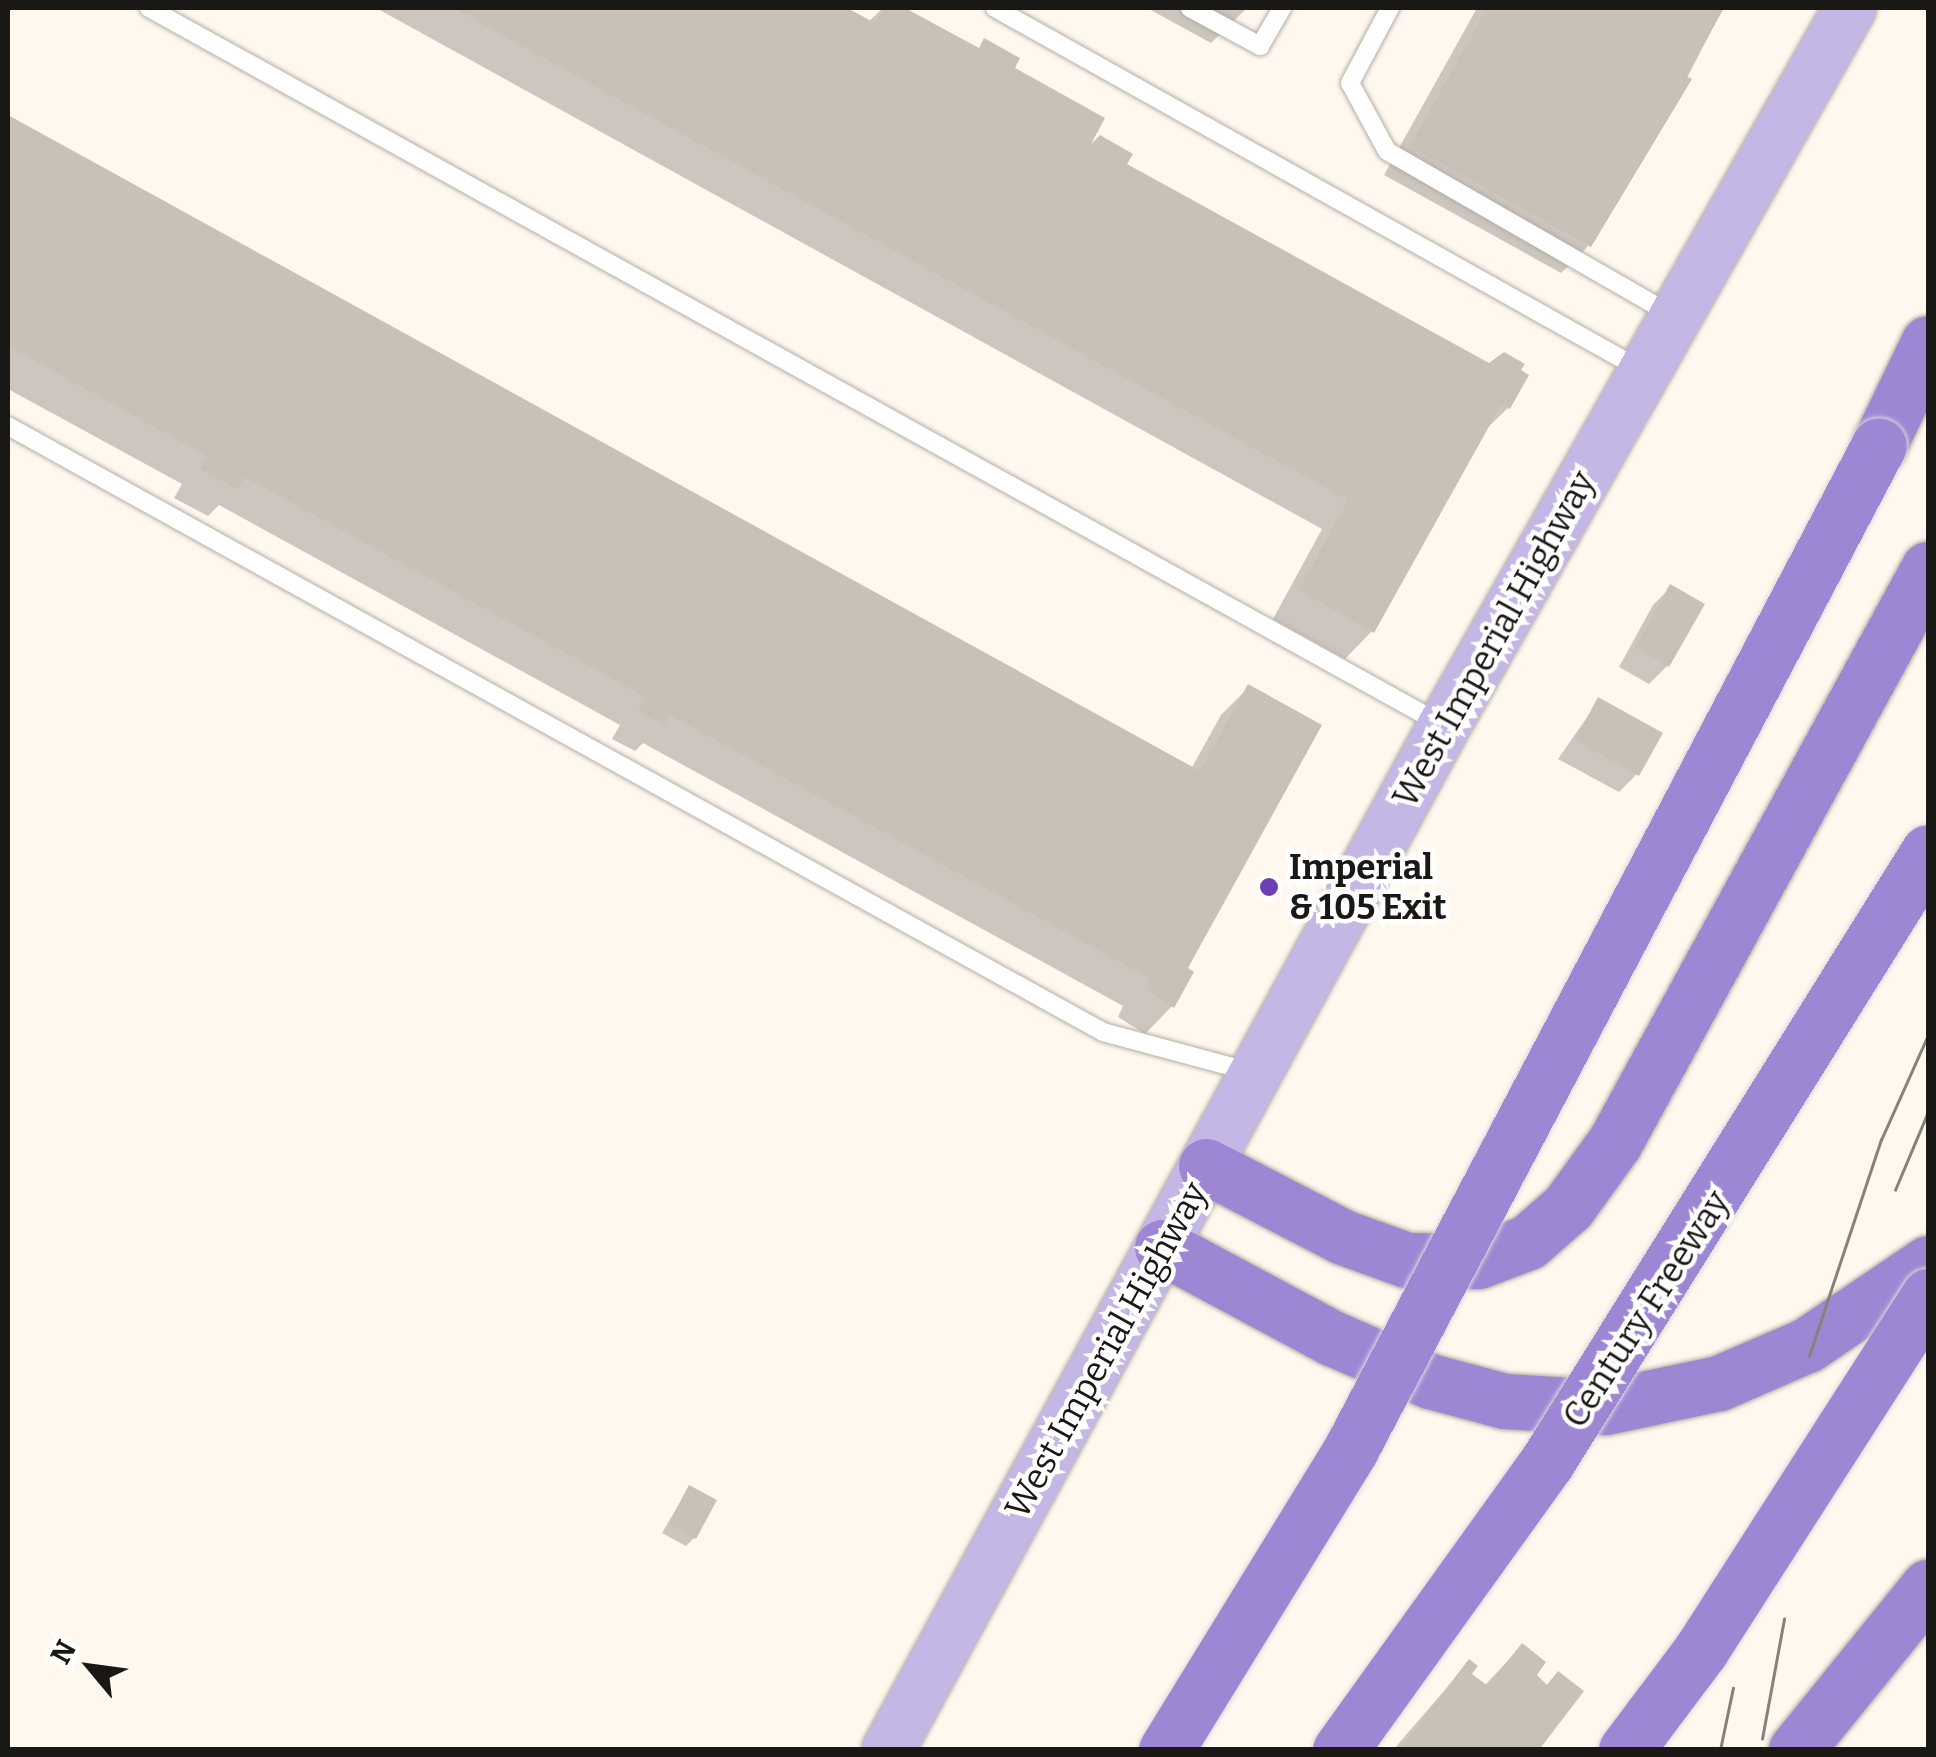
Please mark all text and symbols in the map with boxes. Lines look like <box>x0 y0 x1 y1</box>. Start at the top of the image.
street label: West Imperial Highway <box>1384 464 1604 814</box>
place label: Imperial & 105 Exit <box>1289 846 1447 928</box>
marker: Imperial & 105 Exit <box>1258 876 1280 898</box>
street label: West Imperial Highway <box>996 1175 1216 1525</box>
street label: Century Freeway <box>1554 1183 1738 1435</box>
north arrow <box>40 1617 140 1717</box>
text: N <box>44 1635 83 1670</box>

